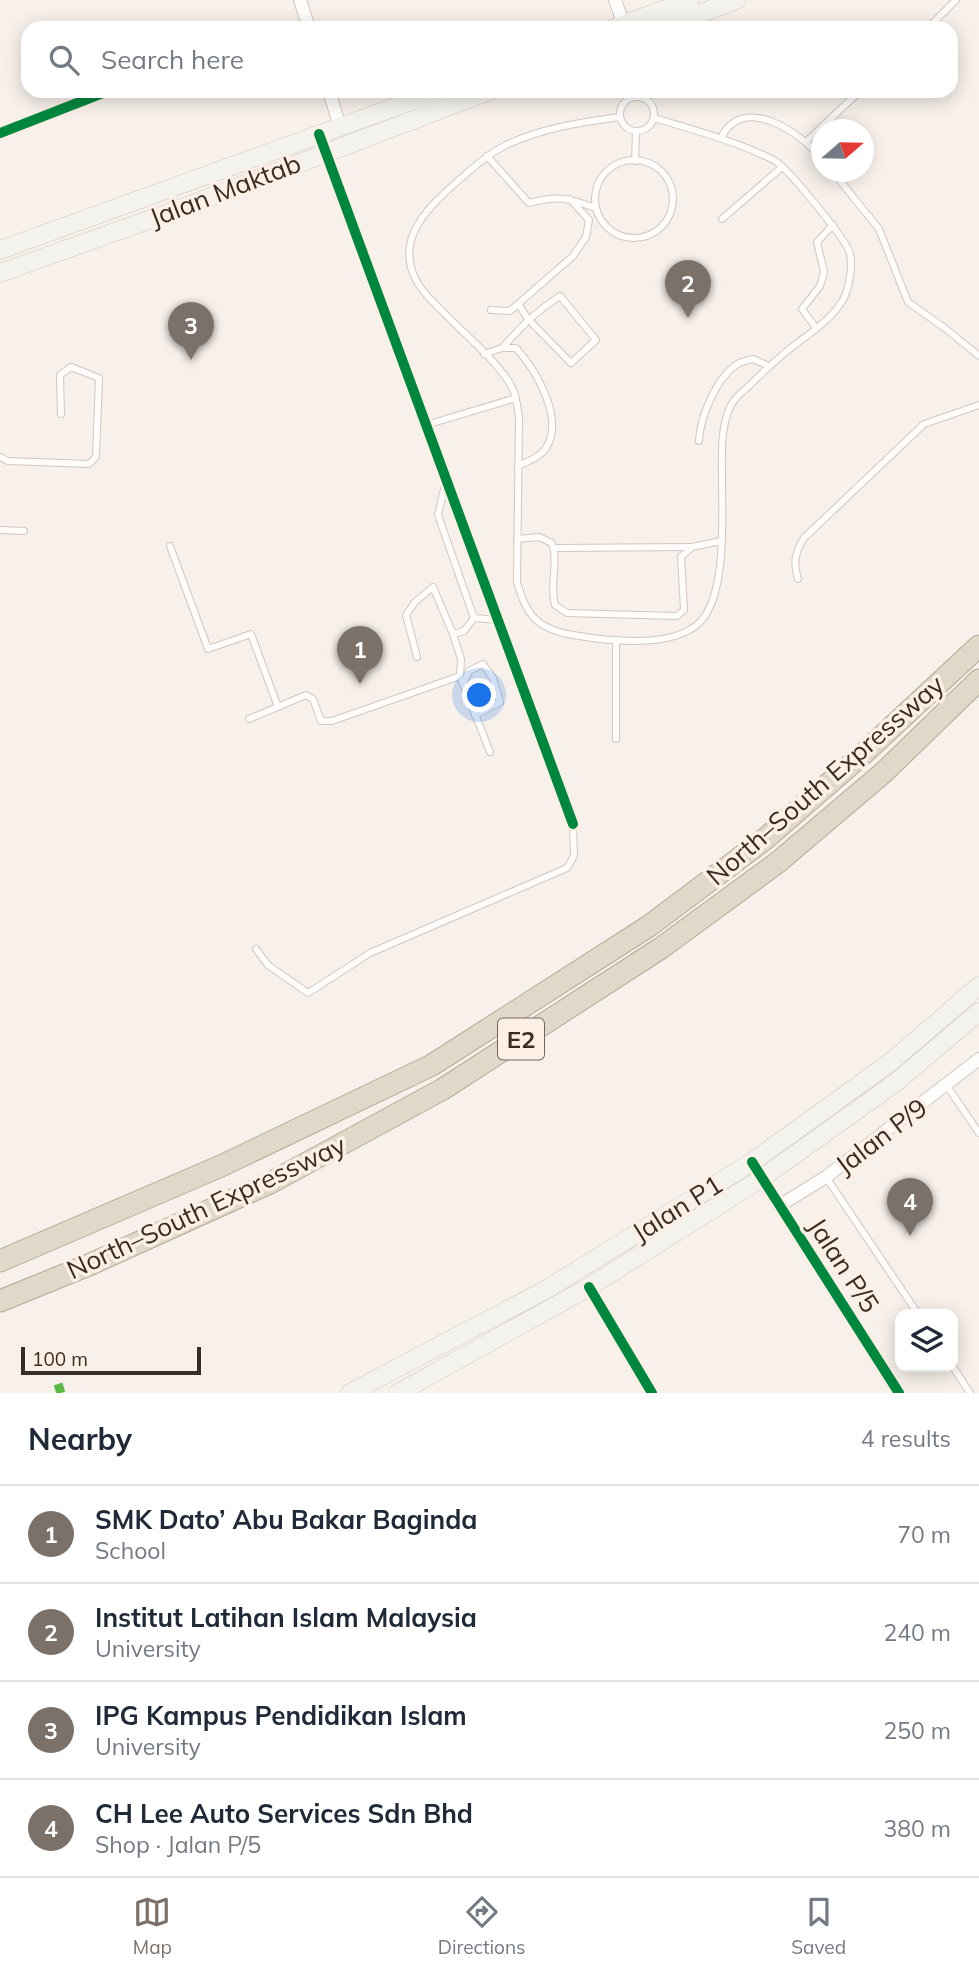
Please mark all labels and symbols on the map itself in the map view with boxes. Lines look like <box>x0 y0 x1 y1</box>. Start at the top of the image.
north arrow <box>811 119 874 182</box>
street label: Jalan Maktab <box>145 146 305 234</box>
pin: 2 <box>665 260 711 318</box>
pin: 3 <box>168 302 214 360</box>
pin: 1 <box>337 626 383 684</box>
street label: North–South Expressway <box>700 668 951 892</box>
your location <box>462 678 496 712</box>
road number: E2 <box>498 1018 544 1059</box>
street label: Jalan P/9 <box>829 1091 933 1181</box>
street label: North–South Expressway <box>61 1128 351 1286</box>
street label: Jalan P1 <box>626 1167 728 1249</box>
pin: 4 <box>887 1178 933 1236</box>
street label: Jalan P/5 <box>801 1211 887 1319</box>
scale bar <box>21 1344 201 1376</box>

